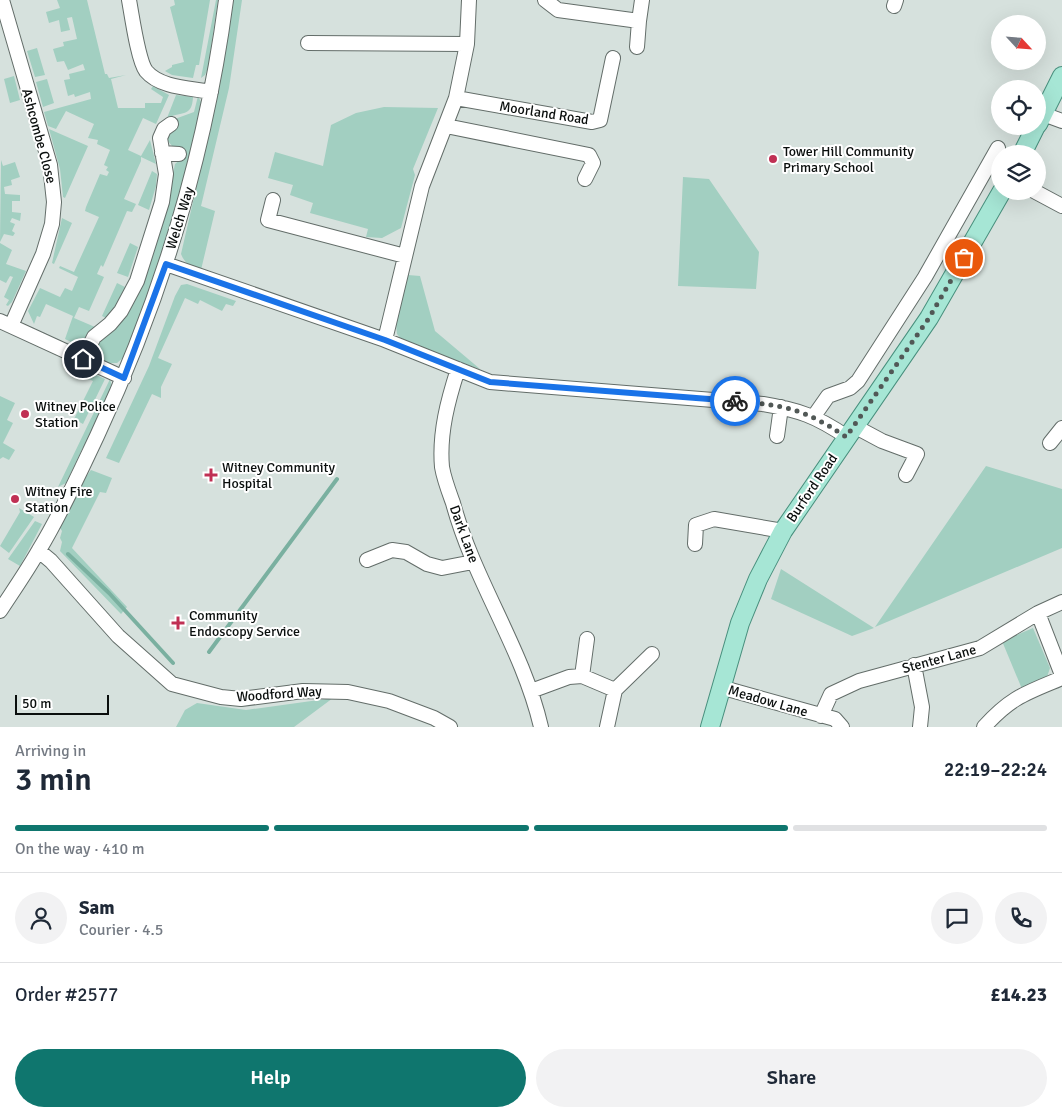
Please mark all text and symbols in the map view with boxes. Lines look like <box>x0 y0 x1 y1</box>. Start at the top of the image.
north arrow <box>991 15 1046 70</box>
map controls <box>991 15 1046 200</box>
button: locate <box>991 80 1046 135</box>
street label: Ashcombe Close <box>18 87 60 185</box>
street label: Moorland Road <box>498 98 590 128</box>
place label: Tower Hill Community Primary School <box>783 143 914 176</box>
button: layers <box>991 145 1046 200</box>
marker: Tower Hill Community Primary School <box>767 153 779 165</box>
street label: Welch Way <box>162 184 198 251</box>
pin <box>943 237 985 279</box>
icon: bag <box>950 244 978 272</box>
pin <box>62 338 104 380</box>
icon: home <box>69 345 97 373</box>
courier <box>710 376 760 426</box>
icon: bike <box>721 387 749 415</box>
place label: Witney Police Station <box>35 398 116 431</box>
marker: Witney Police Station <box>19 408 31 420</box>
street label: Burford Road <box>783 450 841 526</box>
place label: Witney Community Hospital <box>222 459 336 492</box>
marker: Witney Community Hospital <box>204 468 218 482</box>
place label: Witney Fire Station <box>25 483 93 516</box>
marker: Witney Fire Station <box>9 493 21 505</box>
street label: Dark Lane <box>446 503 482 565</box>
place label: Community Endoscopy Service <box>189 607 300 640</box>
marker: Community Endoscopy Service <box>171 616 185 630</box>
street label: Stenter Lane <box>900 641 978 677</box>
street label: Meadow Lane <box>726 682 810 720</box>
street label: Woodford Way <box>236 683 323 705</box>
scale bar <box>15 692 109 715</box>
text: 50 m <box>22 695 51 712</box>
text: Arriving in <box>15 741 86 761</box>
text: 22:19–22:24 <box>944 758 1047 782</box>
text: 3 min <box>15 760 92 799</box>
text: On the way · 410 m <box>15 839 145 859</box>
button: person <box>15 892 67 944</box>
button: chat <box>931 892 983 944</box>
button: phone <box>995 892 1047 944</box>
text: Sam <box>79 896 115 920</box>
text: Courier · 4.5 <box>79 920 163 940</box>
text: Order #2577 <box>15 983 118 1007</box>
text: £14.23 <box>990 983 1047 1007</box>
button: Help <box>15 1049 526 1107</box>
button: Share <box>536 1049 1047 1107</box>

